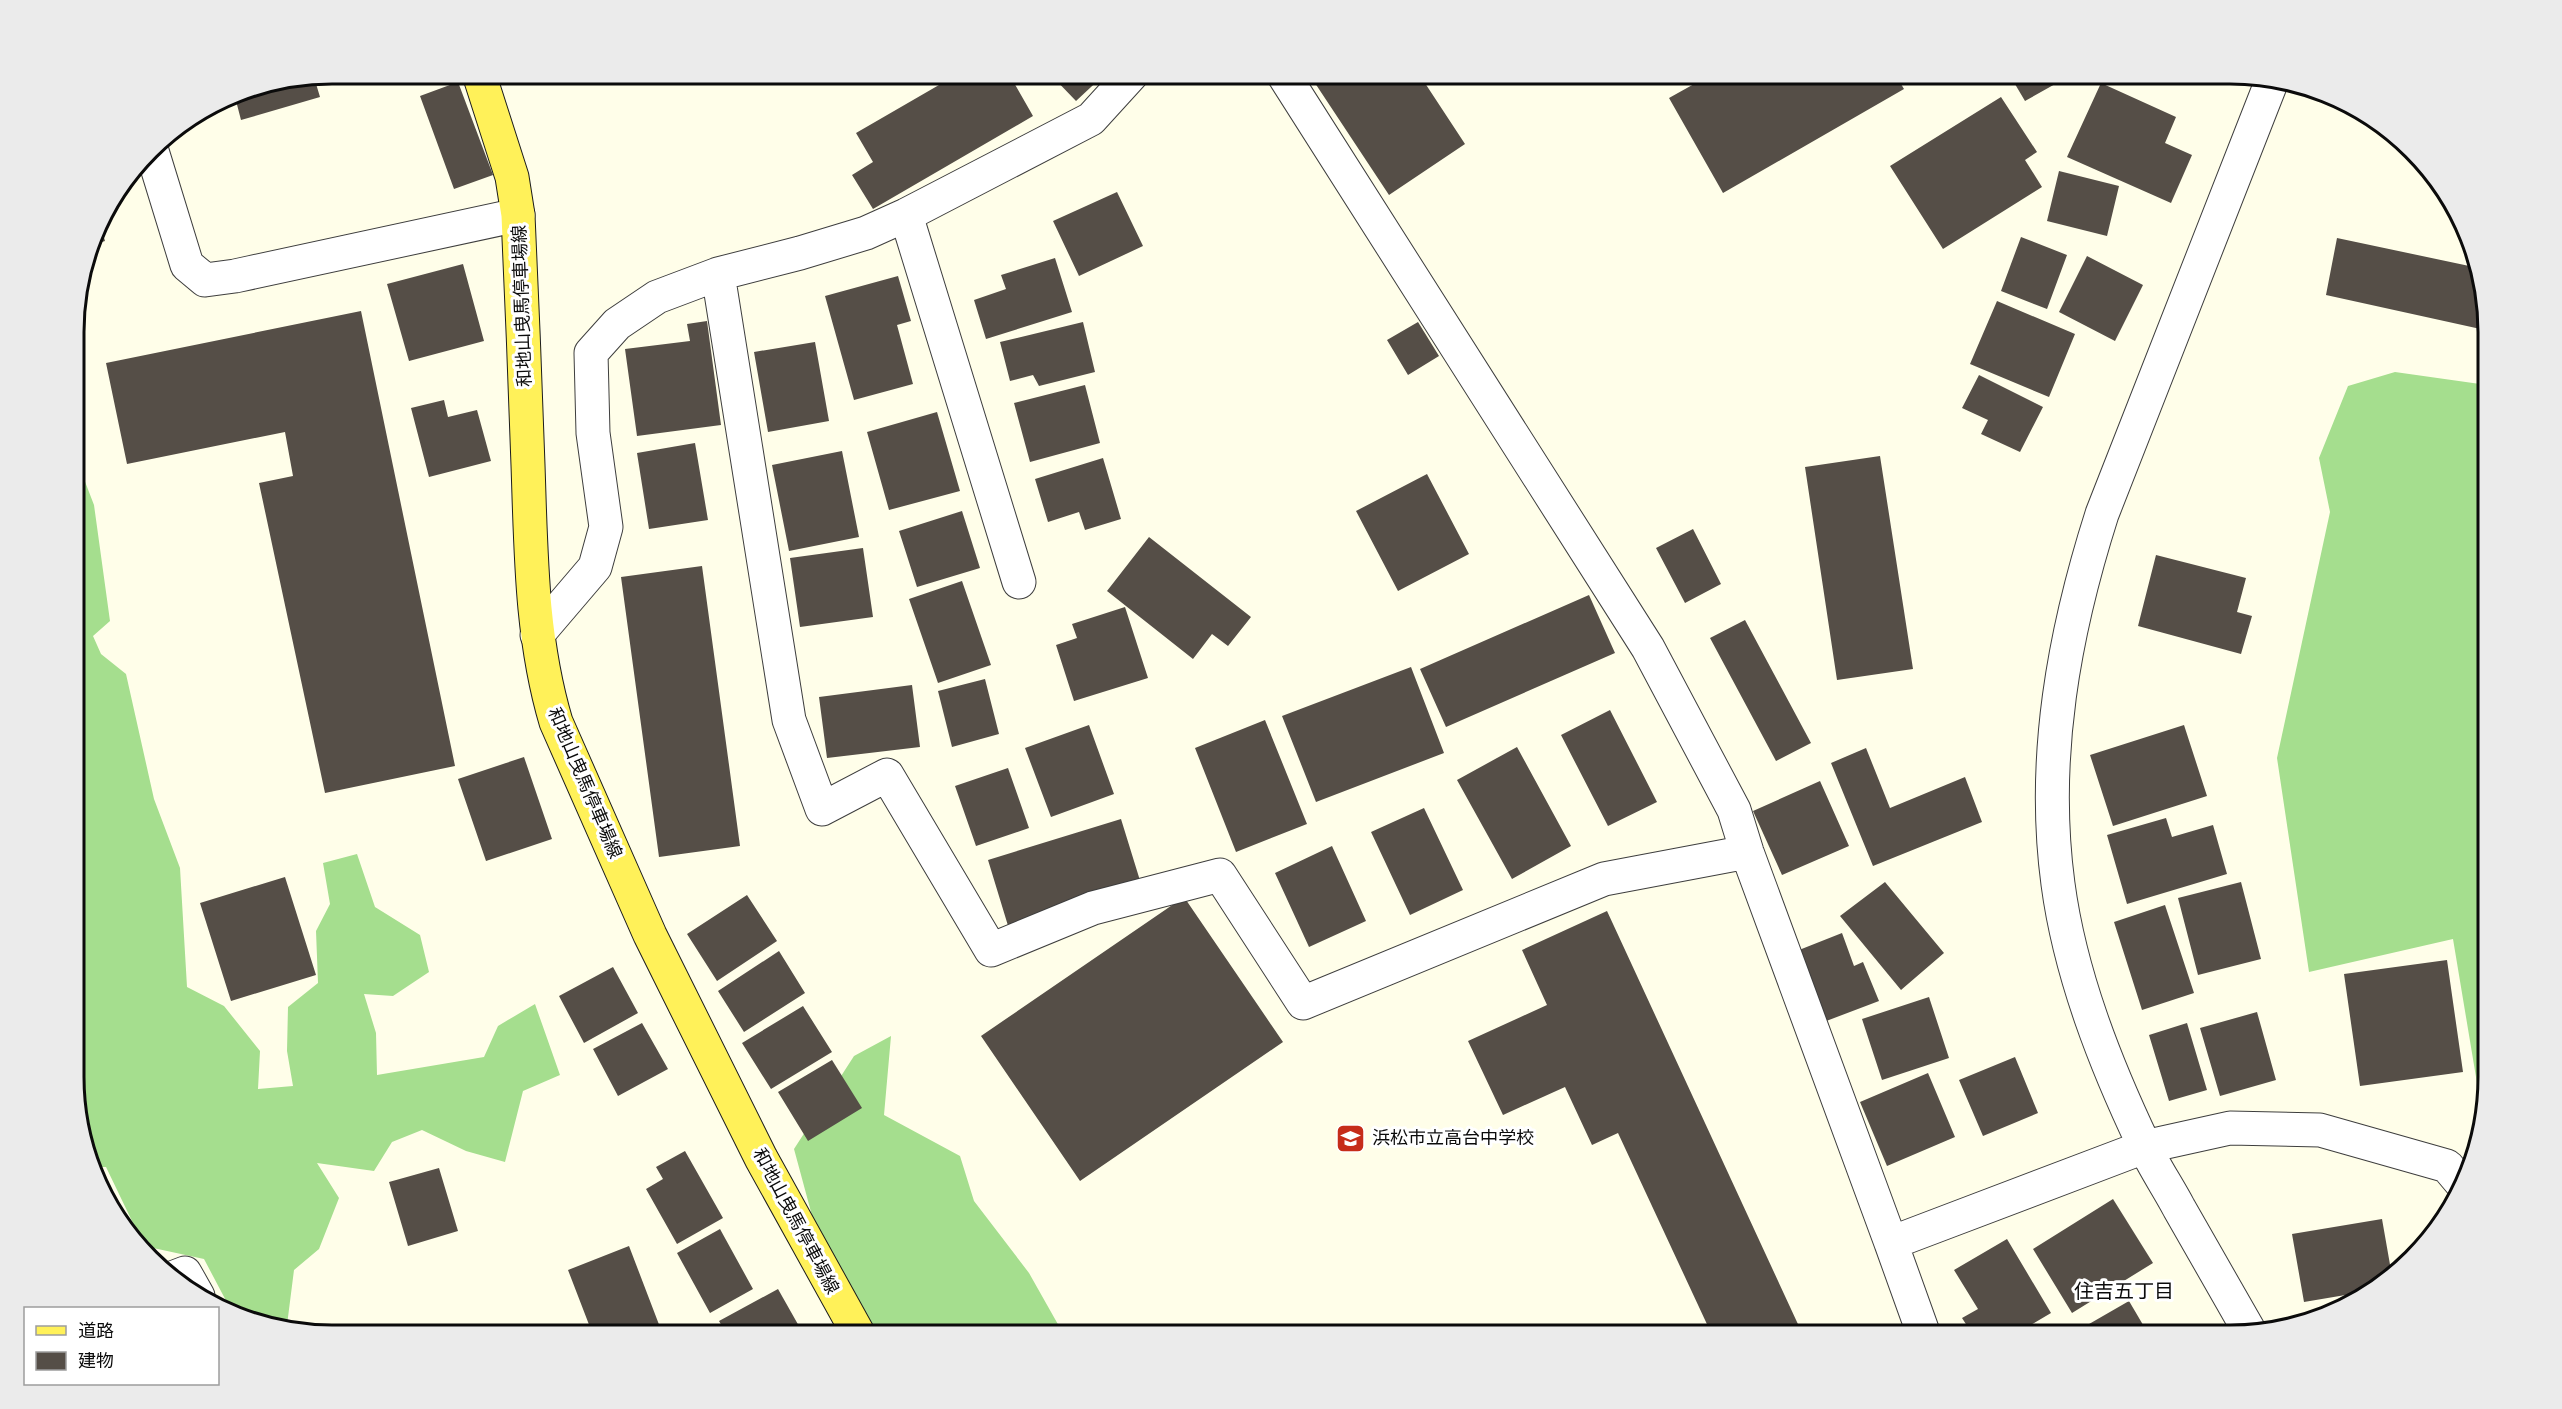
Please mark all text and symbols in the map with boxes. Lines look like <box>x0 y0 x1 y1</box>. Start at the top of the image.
street label: 和地山曳馬停車場線 <box>507 225 536 387</box>
street label: 和地山曳馬停車場線 <box>543 704 628 862</box>
school or university icon: 浜松市立高台中学校 <box>1335 1122 1367 1154</box>
place label: 浜松市立高台中学校 <box>1372 1126 1534 1149</box>
street label: 和地山曳馬停車場線 <box>748 1144 845 1298</box>
district label: 住吉五丁目 <box>2074 1278 2174 1303</box>
legend <box>24 1307 219 1385</box>
text: 道路 <box>78 1319 114 1342</box>
text: 建物 <box>78 1349 114 1372</box>

